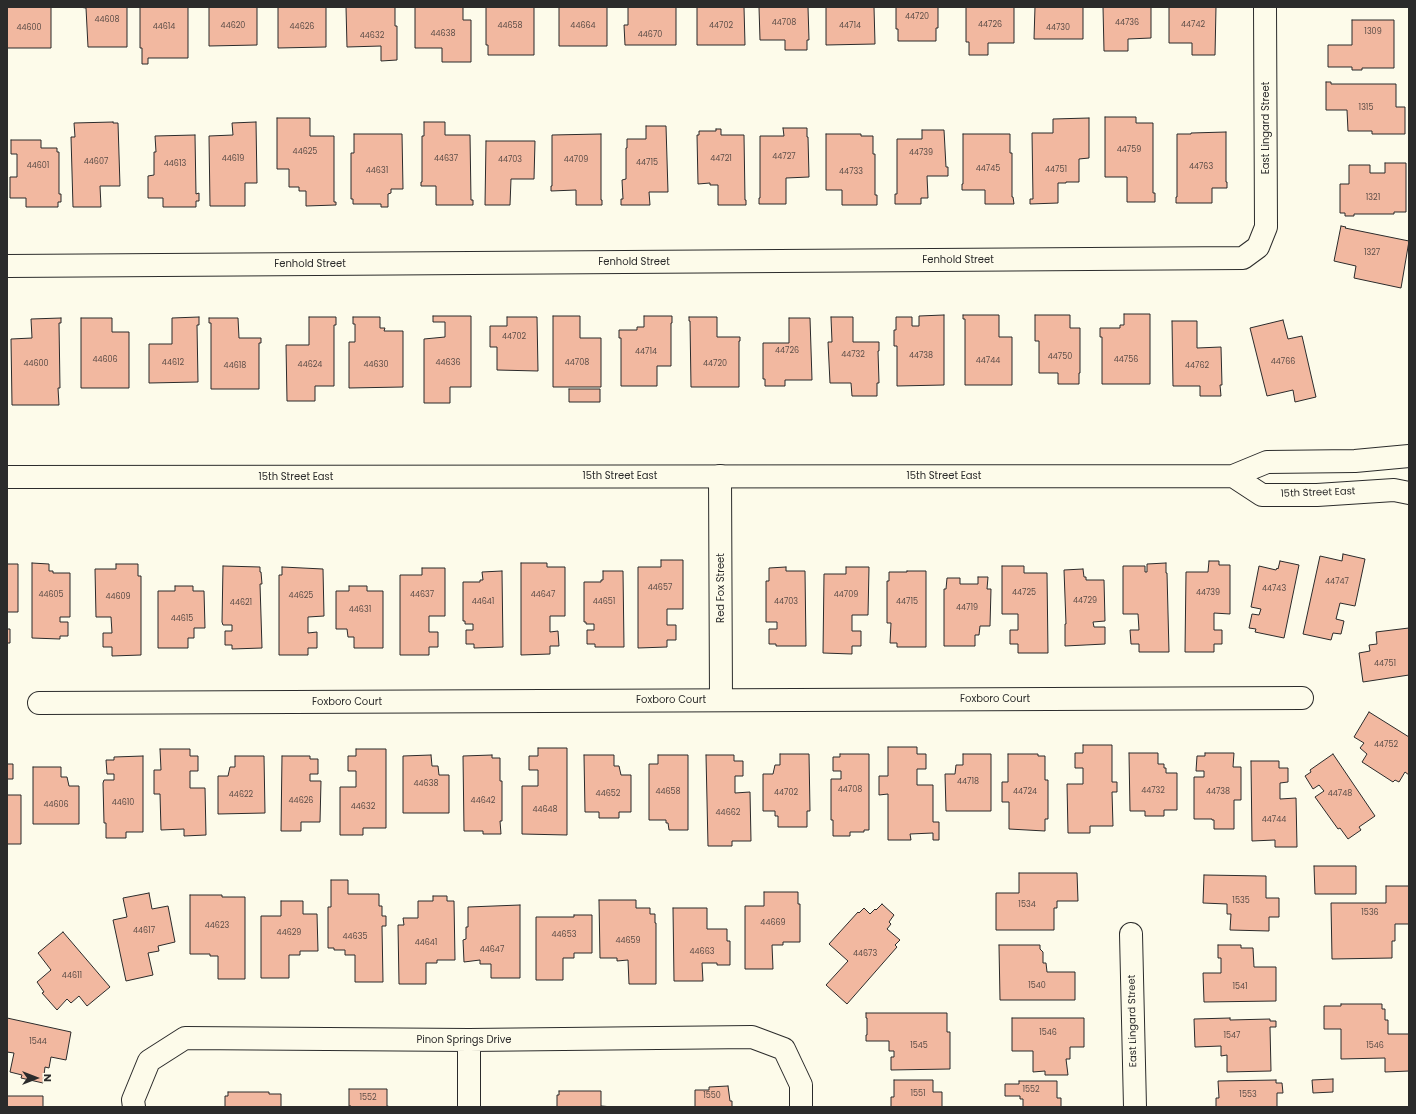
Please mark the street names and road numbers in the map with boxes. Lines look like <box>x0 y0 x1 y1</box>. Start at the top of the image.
street label: East Lingard Street <box>1260 82 1272 174</box>
street label: Fenhold Street <box>922 254 994 266</box>
street label: Fenhold Street <box>598 256 670 268</box>
street label: Fenhold Street <box>274 258 346 270</box>
street label: 15th Street East <box>583 470 657 482</box>
street label: 15th Street East <box>907 470 981 482</box>
street label: 15th Street East <box>259 471 333 483</box>
street label: 15th Street East <box>1280 486 1356 500</box>
street label: Red Fox Street <box>715 553 727 623</box>
street label: Foxboro Court <box>960 693 1030 705</box>
street label: Foxboro Court <box>636 694 706 706</box>
street label: Foxboro Court <box>312 696 382 708</box>
street label: East Lingard Street <box>1126 975 1140 1067</box>
street label: Pinon Springs Drive <box>416 1034 512 1046</box>

